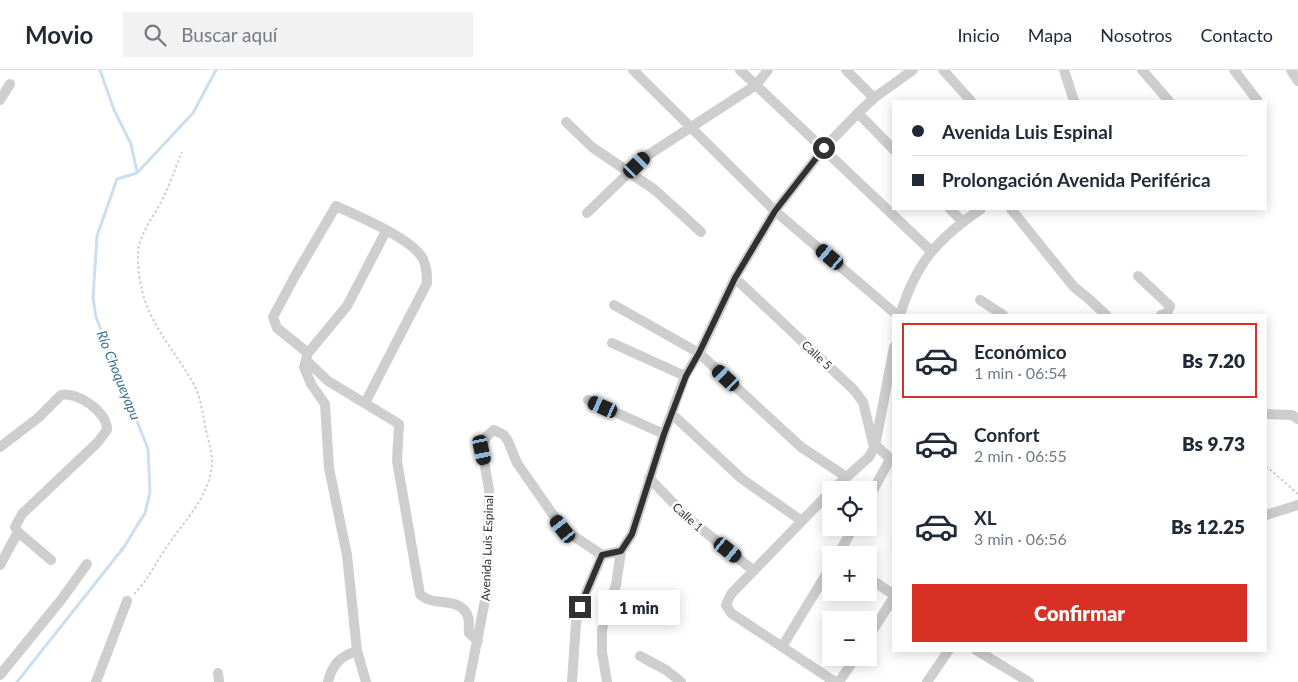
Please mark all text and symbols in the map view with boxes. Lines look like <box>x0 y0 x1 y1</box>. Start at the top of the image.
search box <box>123 12 473 57</box>
text: Movio <box>25 20 93 49</box>
icon: search <box>141 21 169 49</box>
text: Buscar aquí <box>181 23 277 46</box>
text: Inicio <box>957 24 1000 46</box>
text: Mapa <box>1028 24 1072 46</box>
text: Nosotros <box>1100 24 1172 46</box>
text: Contacto <box>1200 24 1273 46</box>
text: Avenida Luis Espinal <box>942 120 1113 143</box>
route start <box>813 137 835 159</box>
car <box>620 149 653 181</box>
text: Prolongación Avenida Periférica <box>942 168 1211 191</box>
car <box>813 242 846 272</box>
water label: Río Choqueyapu <box>93 328 145 422</box>
street label: Calle 5 <box>799 337 835 373</box>
icon: car <box>914 338 959 383</box>
text: Económico <box>974 340 1067 363</box>
text: Bs 7.20 <box>1182 349 1245 372</box>
car <box>709 362 742 394</box>
text: 1 min · 06:54 <box>974 363 1067 382</box>
car <box>586 394 619 420</box>
icon: car <box>914 421 959 466</box>
text: Confort <box>974 423 1039 446</box>
text: Bs 9.73 <box>1182 432 1245 455</box>
car <box>471 434 492 466</box>
text: 2 min · 06:55 <box>974 446 1067 465</box>
map controls <box>822 481 877 666</box>
button: locate <box>822 481 877 536</box>
street label: Avenida Luis Espinal <box>478 495 496 601</box>
street label: Calle 1 <box>670 499 706 535</box>
icon: car <box>914 504 959 549</box>
text: XL <box>974 506 997 529</box>
car <box>547 513 578 545</box>
text: Bs 12.25 <box>1171 515 1245 538</box>
text: 3 min · 06:56 <box>974 529 1067 548</box>
car <box>711 535 744 565</box>
button: + <box>822 546 877 601</box>
button: Confirmar <box>912 584 1247 642</box>
callout: 1 min <box>598 590 680 624</box>
route end <box>569 596 591 618</box>
text: 1 min <box>619 598 659 617</box>
button: − <box>822 611 877 666</box>

